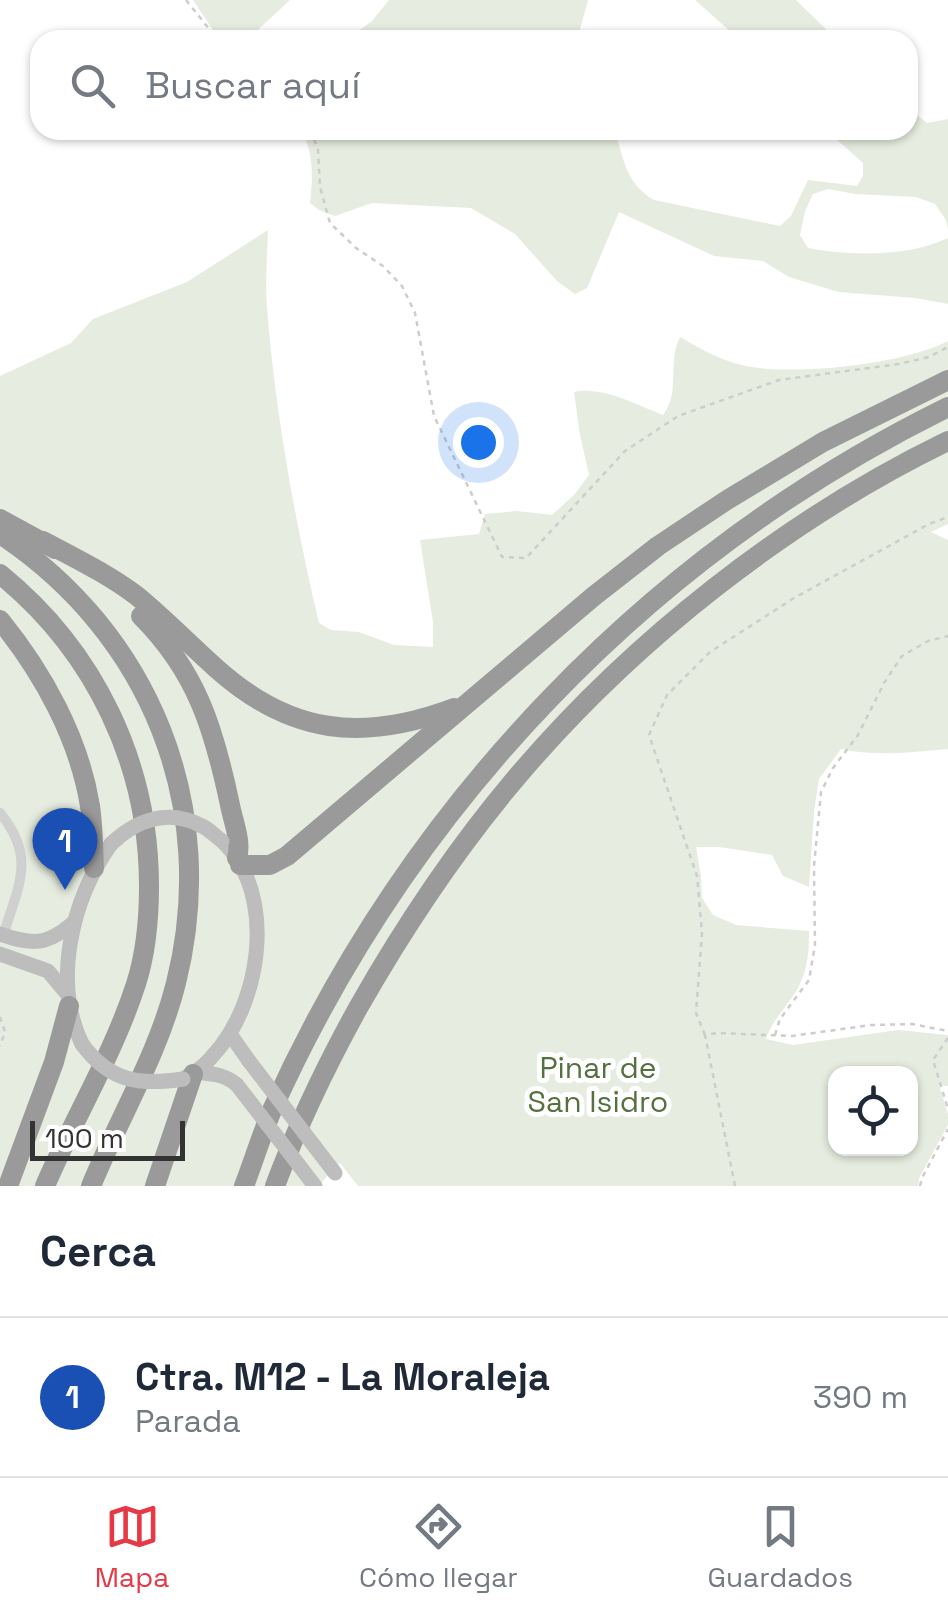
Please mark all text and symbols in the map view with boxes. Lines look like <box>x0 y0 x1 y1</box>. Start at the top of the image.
search box <box>30 30 918 140</box>
icon: search <box>65 58 120 113</box>
text: Buscar aquí <box>145 61 360 109</box>
your location <box>453 417 504 468</box>
pin: 1 <box>32 808 98 890</box>
park label: Pinar de San Isidro <box>528 1048 668 1121</box>
map controls <box>828 1066 918 1156</box>
button: locate <box>828 1066 918 1156</box>
scale bar <box>30 1116 185 1160</box>
text: 100 m <box>45 1120 124 1156</box>
text: Cerca <box>40 1225 156 1278</box>
text: Ctra. M12 - La Moraleja <box>135 1353 550 1401</box>
text: 1 <box>65 1377 80 1417</box>
text: 390 m <box>813 1377 908 1417</box>
text: Parada <box>135 1401 241 1441</box>
tab: Mapa <box>95 1499 169 1595</box>
tab: Cómo llegar <box>359 1499 518 1595</box>
tab: Guardados <box>708 1499 853 1595</box>

